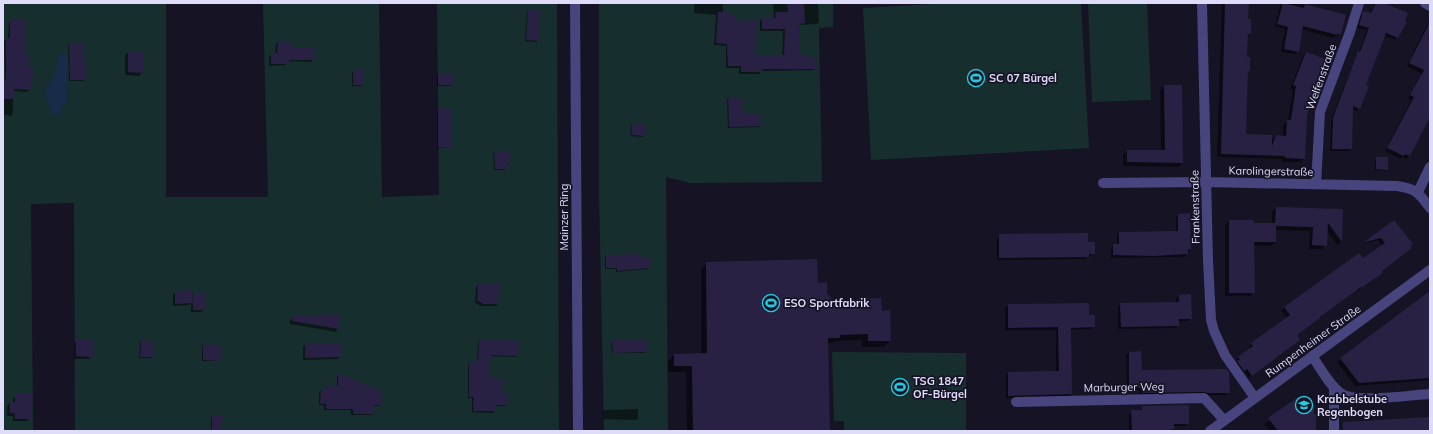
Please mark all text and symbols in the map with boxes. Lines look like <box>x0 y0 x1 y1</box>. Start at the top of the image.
street label: Welfenstraße <box>1303 42 1339 112</box>
sports icon: SC 07 Bürgel <box>966 68 986 88</box>
place label: SC 07 Bürgel <box>989 71 1057 85</box>
street label: Karolingerstraße <box>1229 163 1314 179</box>
street label: Frankenstraße <box>1187 170 1203 244</box>
street label: Mainzer Ring <box>557 184 571 250</box>
sports icon: ESO Sportfabrik <box>761 293 781 313</box>
place label: ESO Sportfabrik <box>784 296 870 310</box>
street label: Rumpenheimer Straße <box>1263 302 1363 380</box>
place label: TSG 1847 OF-Bürgel <box>913 374 967 401</box>
sports icon: TSG 1847 OF-Bürgel <box>890 377 910 397</box>
street label: Marburger Weg <box>1084 379 1164 395</box>
place label: Krabbelstube Regenbogen <box>1317 392 1387 419</box>
school or university icon: Krabbelstube Regenbogen <box>1294 395 1314 415</box>

